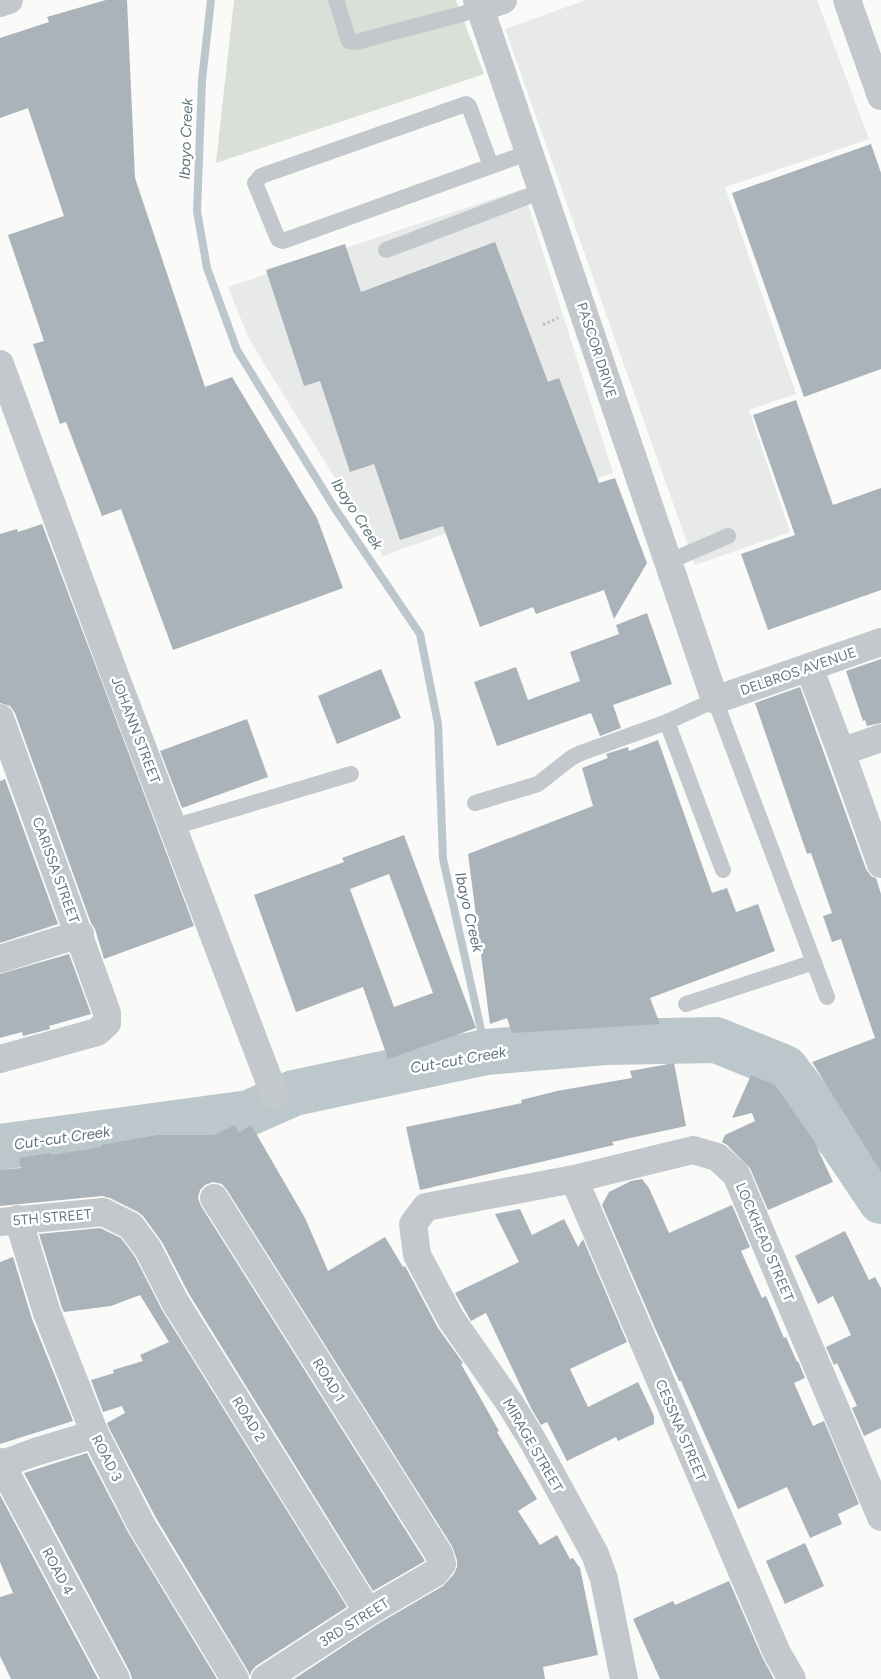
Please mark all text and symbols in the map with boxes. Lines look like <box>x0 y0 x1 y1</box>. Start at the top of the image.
water label: Ibayo Creek <box>176 97 196 180</box>
street label: PASCOR DRIVE <box>573 300 620 400</box>
water label: Ibayo Creek <box>327 475 387 554</box>
street label: DELBROS AVENUE <box>738 644 858 699</box>
street label: JOHANN STREET <box>107 675 164 786</box>
street label: CARISSA STREET <box>28 815 83 926</box>
water label: Ibayo Creek <box>451 870 487 954</box>
water label: Cut-cut Creek <box>409 1043 508 1077</box>
water label: Cut-cut Creek <box>13 1122 112 1154</box>
street label: LOCKHEAD STREET <box>732 1180 797 1304</box>
street label: 5TH STREET <box>12 1206 92 1229</box>
street label: ROAD 1 <box>309 1355 348 1405</box>
street label: CESSNA STREET <box>651 1377 710 1484</box>
street label: ROAD 2 <box>228 1394 269 1445</box>
street label: MIRAGE STREET <box>499 1395 566 1495</box>
street label: ROAD 3 <box>88 1432 125 1484</box>
street label: ROAD 4 <box>38 1545 77 1598</box>
street label: 3RD STREET <box>316 1594 392 1651</box>

